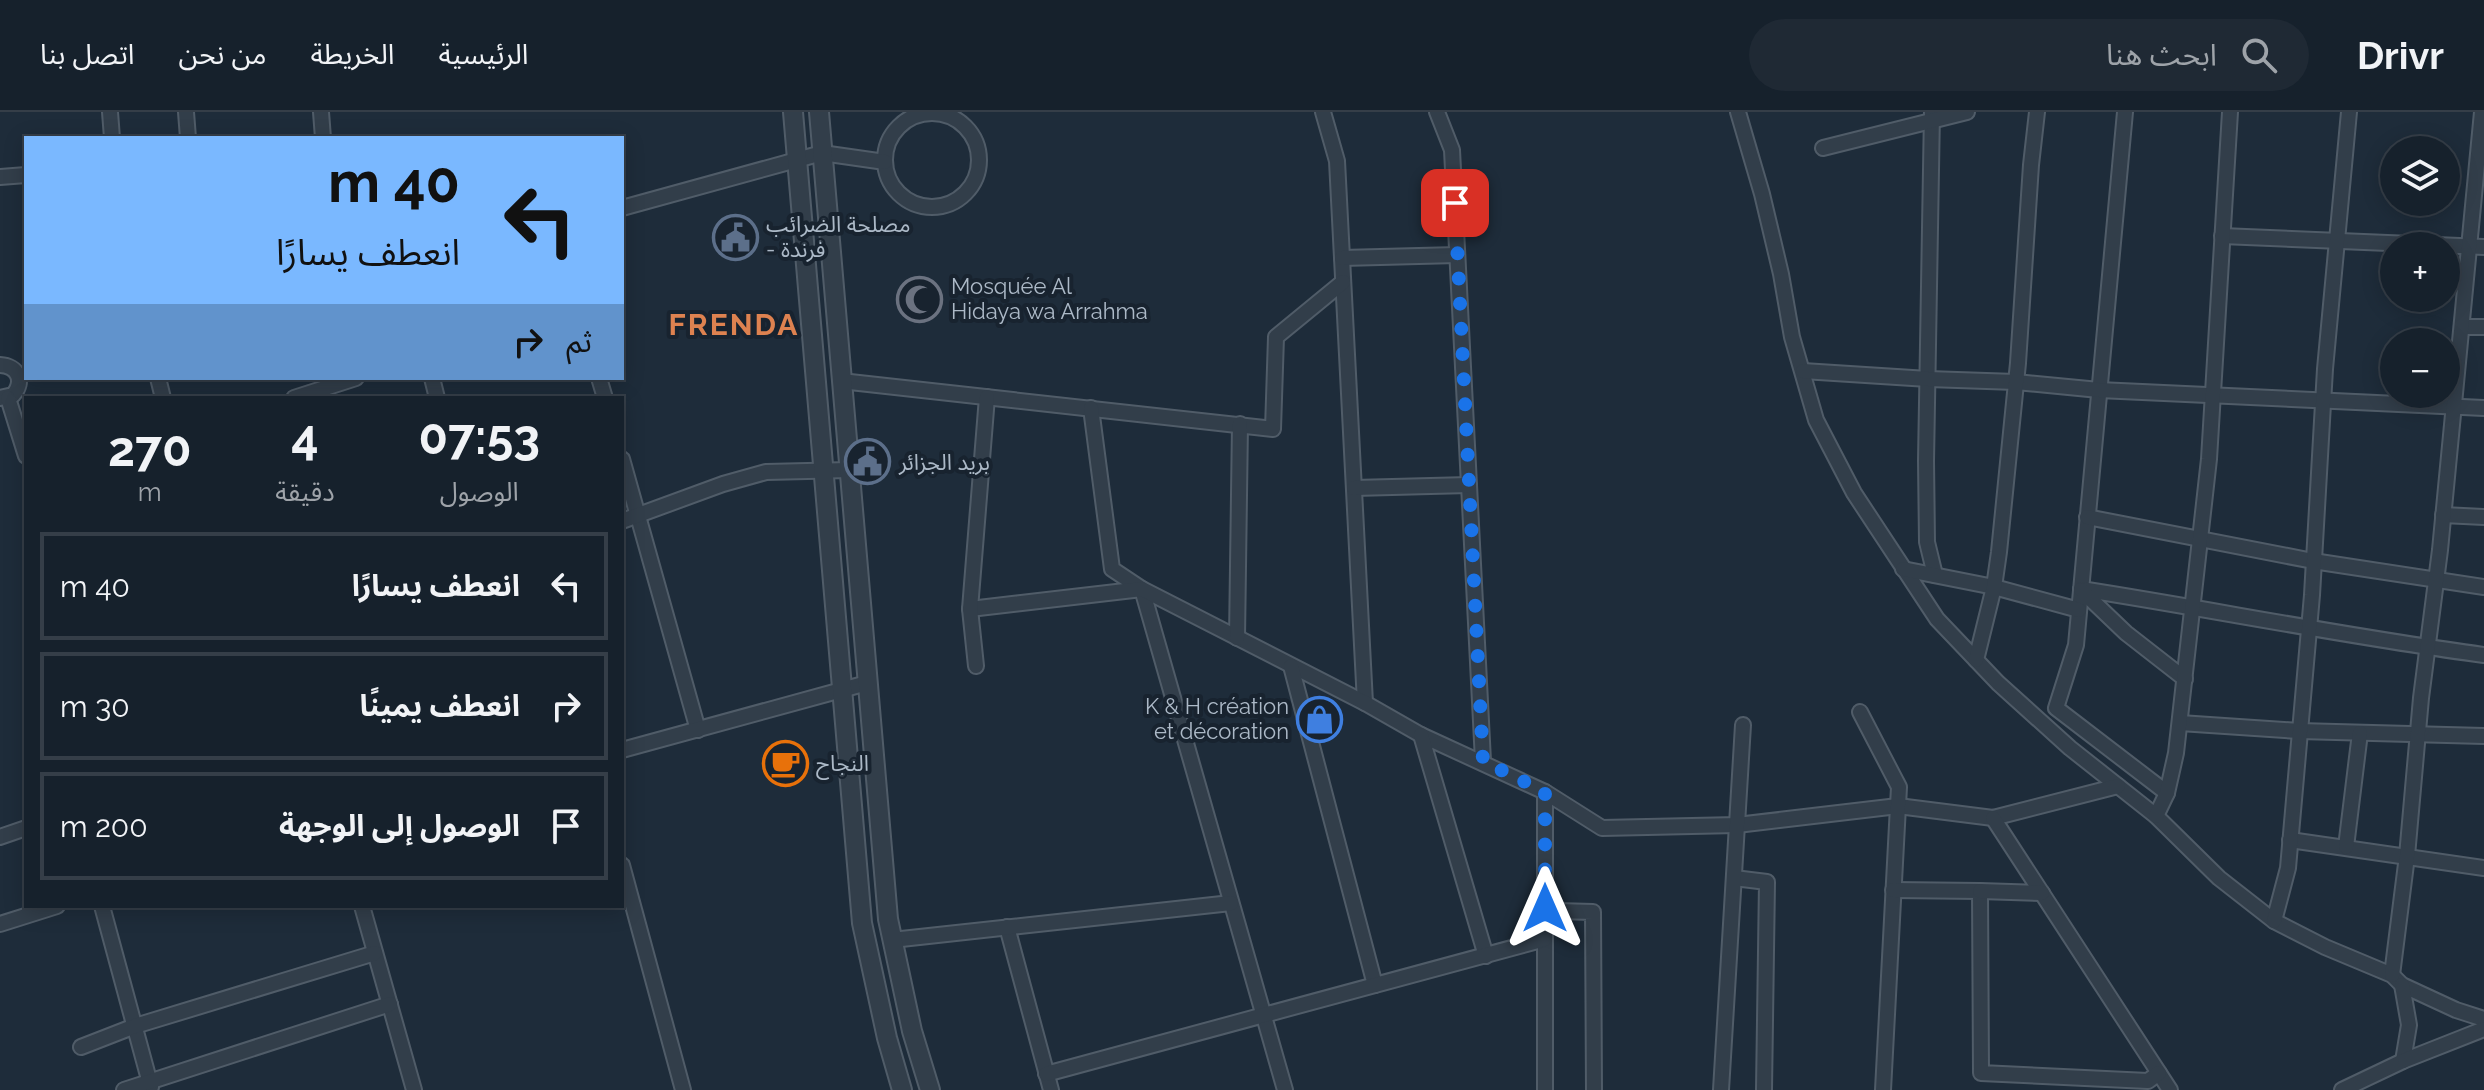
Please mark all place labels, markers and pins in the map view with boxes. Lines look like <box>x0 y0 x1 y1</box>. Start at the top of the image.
pin <box>1421 169 1489 237</box>
place label: مصلحة الضرائب - فرندة <box>766 211 911 262</box>
public building icon: مصلحة الضرائب - فرندة <box>711 213 759 261</box>
place label: Mosquée Al Hidaya wa Arrahma <box>951 273 1148 324</box>
mosque icon: Mosquée Al Hidaya wa Arrahma <box>896 275 944 323</box>
public building icon: بريد الجزائر <box>844 438 892 486</box>
place label: بريد الجزائر <box>898 449 990 475</box>
place label: K & H création et décoration <box>1145 693 1289 744</box>
shop icon: K & H création et décoration <box>1296 695 1344 743</box>
cafe icon: النجاح <box>761 739 809 787</box>
place label: النجاح <box>816 750 869 780</box>

